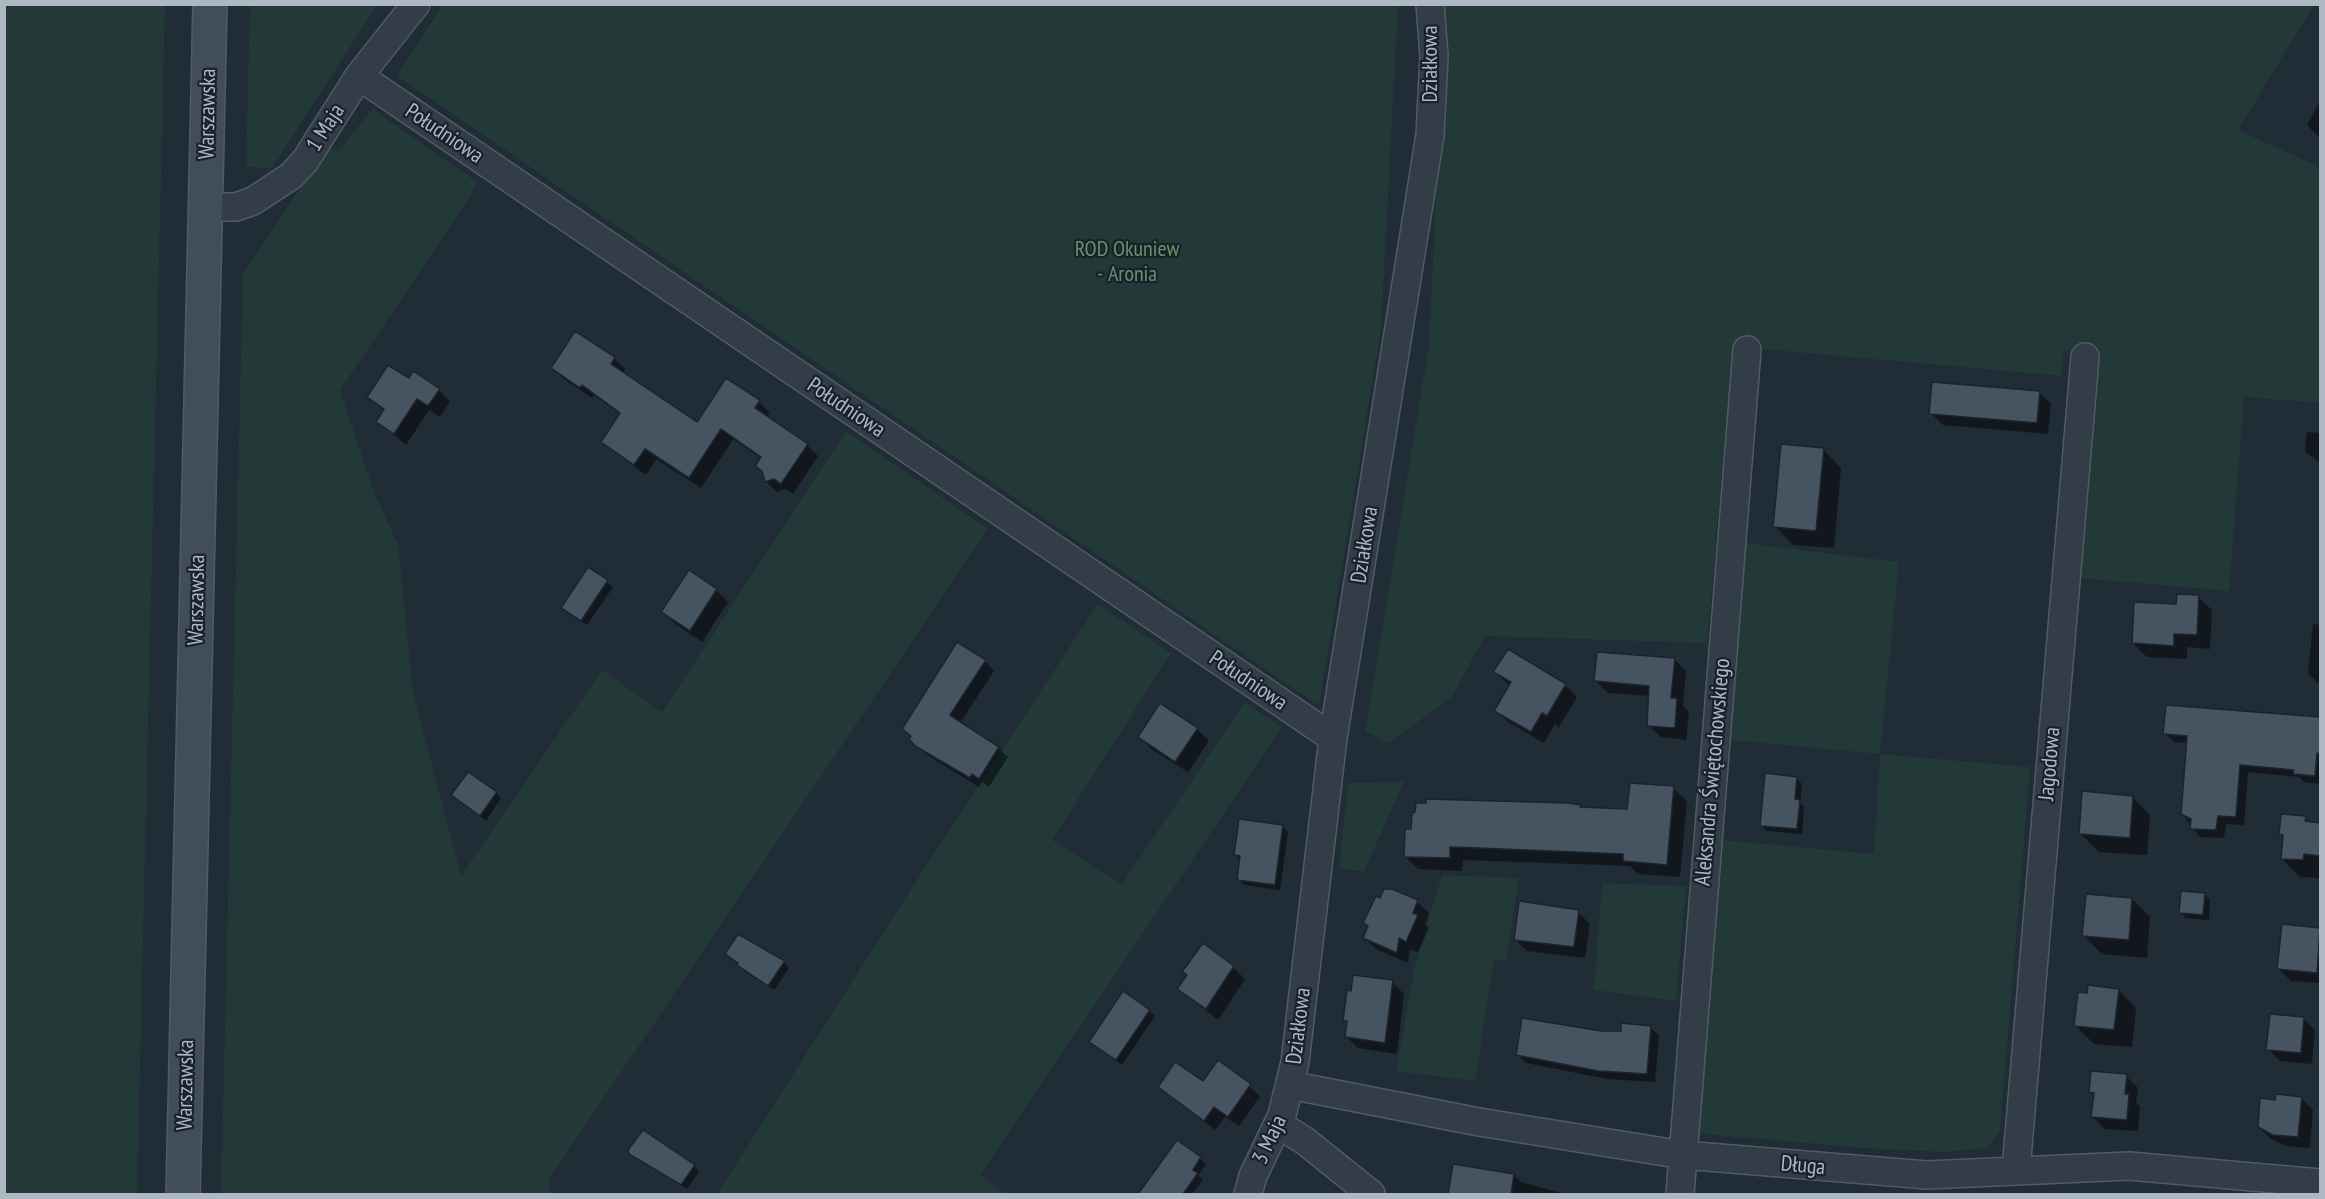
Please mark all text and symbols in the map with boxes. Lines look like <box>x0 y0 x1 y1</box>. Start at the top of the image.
street label: Działkowa <box>1418 25 1444 103</box>
street label: Warszawska <box>194 68 222 160</box>
street label: Południowa <box>400 98 488 170</box>
street label: 1 Maja <box>301 99 351 157</box>
park label: ROD Okuniew - Aronia <box>1075 237 1179 288</box>
street label: Południowa <box>802 372 890 444</box>
street label: Działkowa <box>1346 505 1384 585</box>
street label: Warszawska <box>183 554 211 646</box>
street label: Południowa <box>1204 645 1292 717</box>
street label: Aleksandra Świętochowskiego <box>1690 657 1736 887</box>
street label: Jagodowa <box>2034 726 2066 802</box>
street label: Działkowa <box>1281 986 1317 1066</box>
street label: Warszawska <box>172 1039 200 1131</box>
street label: 3 Maja <box>1247 1111 1293 1169</box>
street label: Długa <box>1780 1151 1826 1181</box>

